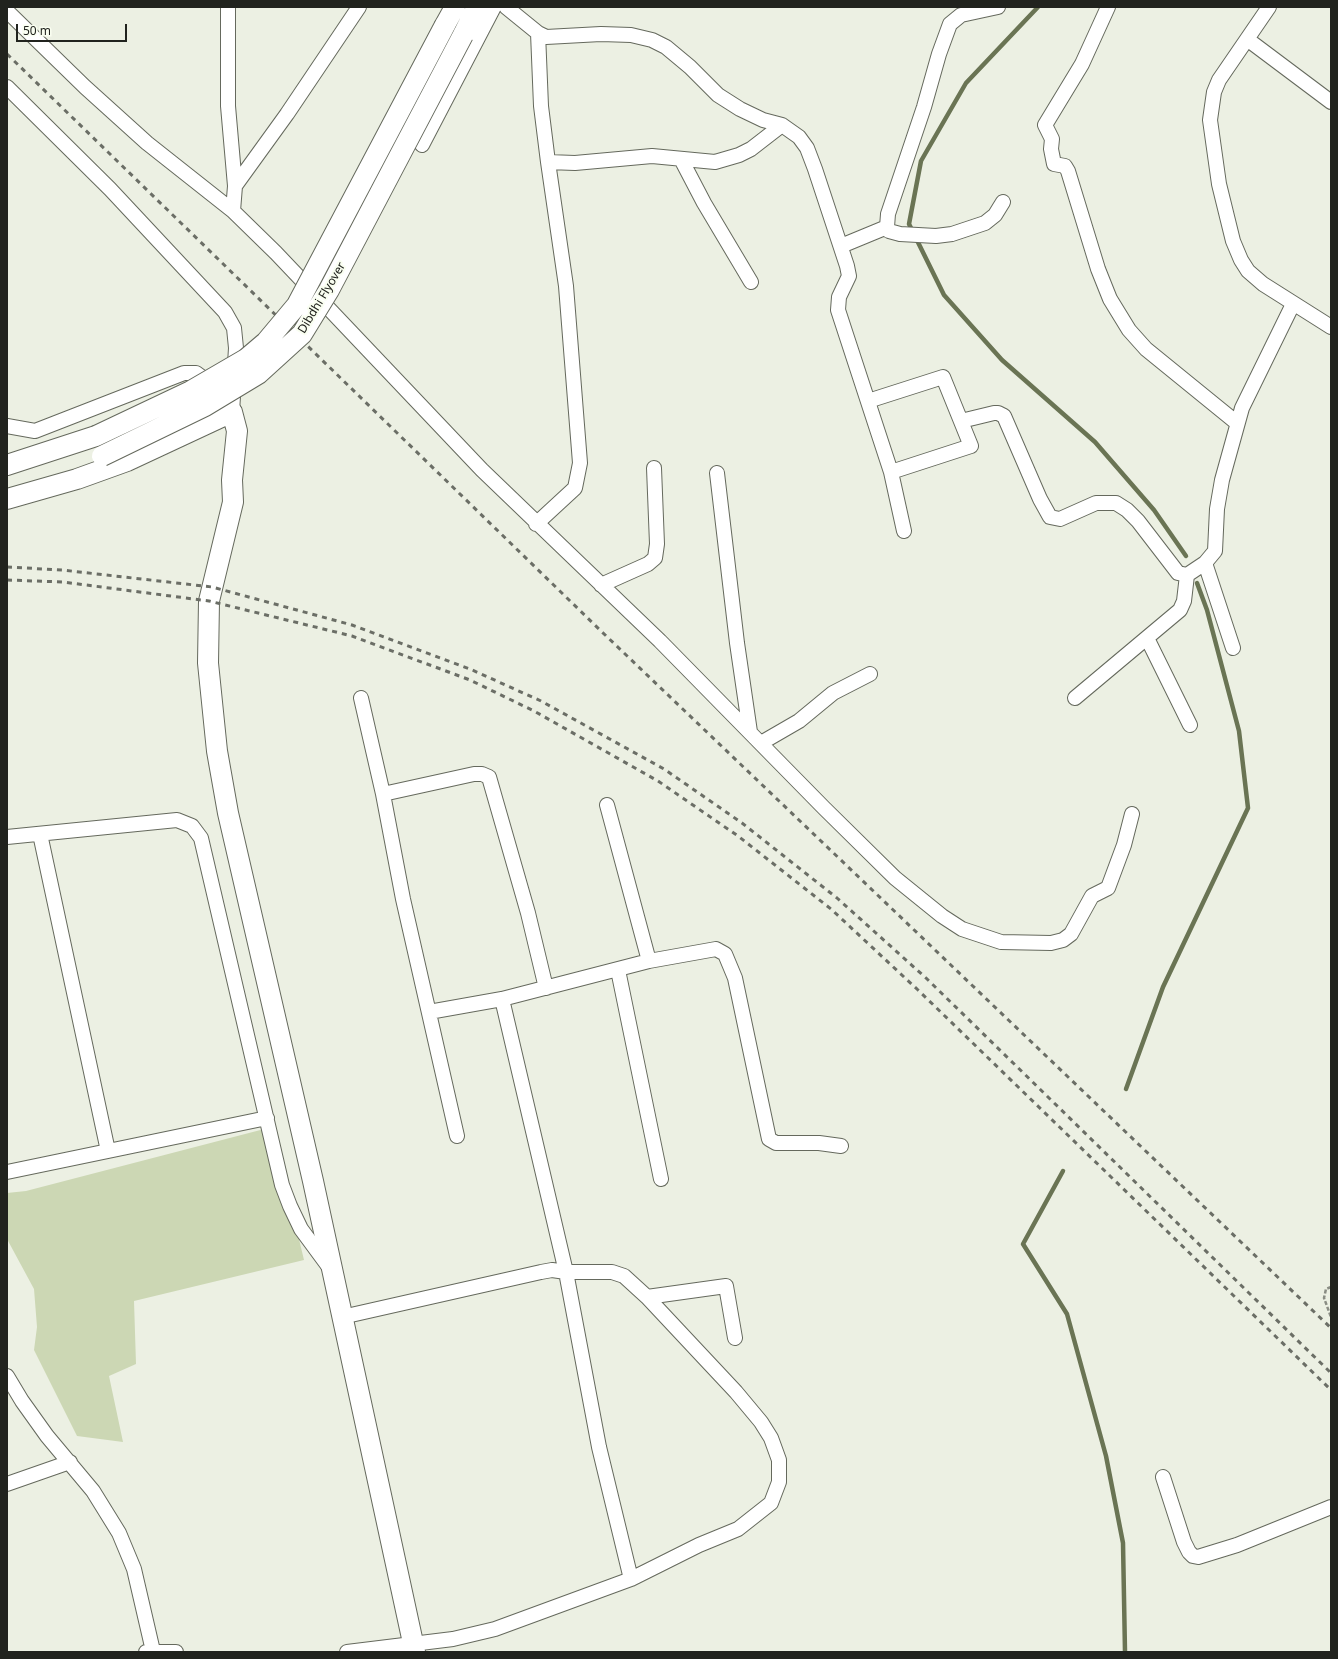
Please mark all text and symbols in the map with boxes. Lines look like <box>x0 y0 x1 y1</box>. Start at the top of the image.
scale bar <box>18 16 129 42</box>
text: 50 m <box>23 22 51 39</box>
street label: Dibdhi Flyover <box>295 260 349 336</box>

